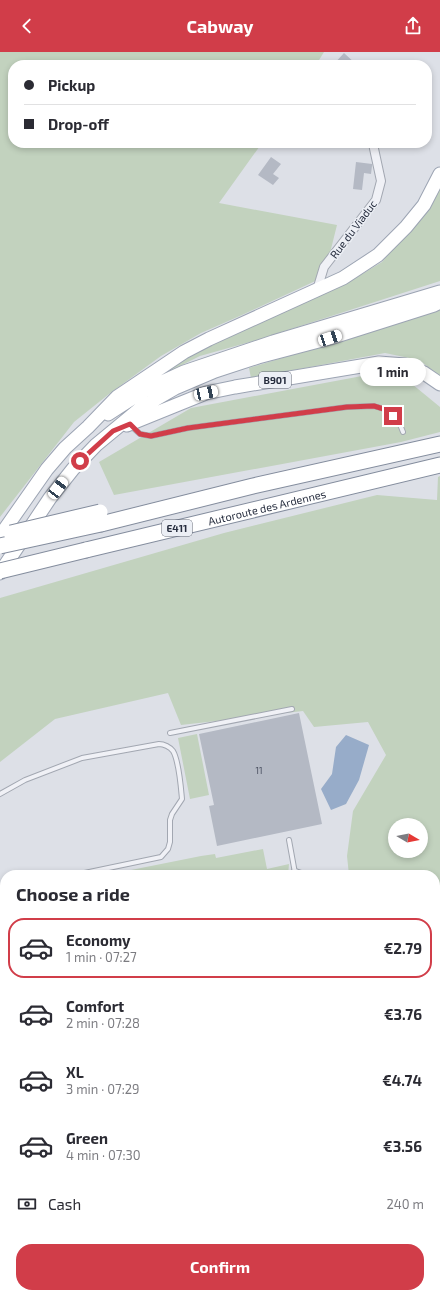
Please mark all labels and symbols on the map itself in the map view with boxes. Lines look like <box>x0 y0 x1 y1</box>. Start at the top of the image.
street label: Rue du Viaduc <box>327 197 379 261</box>
car <box>317 329 343 347</box>
callout: 1 min <box>360 358 426 386</box>
road number: B901 <box>259 372 291 388</box>
car <box>193 385 219 401</box>
route end <box>384 407 402 425</box>
route start <box>71 452 89 470</box>
car <box>46 475 70 501</box>
street label: Autoroute des Ardennes <box>207 486 327 527</box>
road number: E411 <box>162 520 192 536</box>
house number: 11 <box>255 765 263 776</box>
north arrow <box>388 818 428 858</box>

